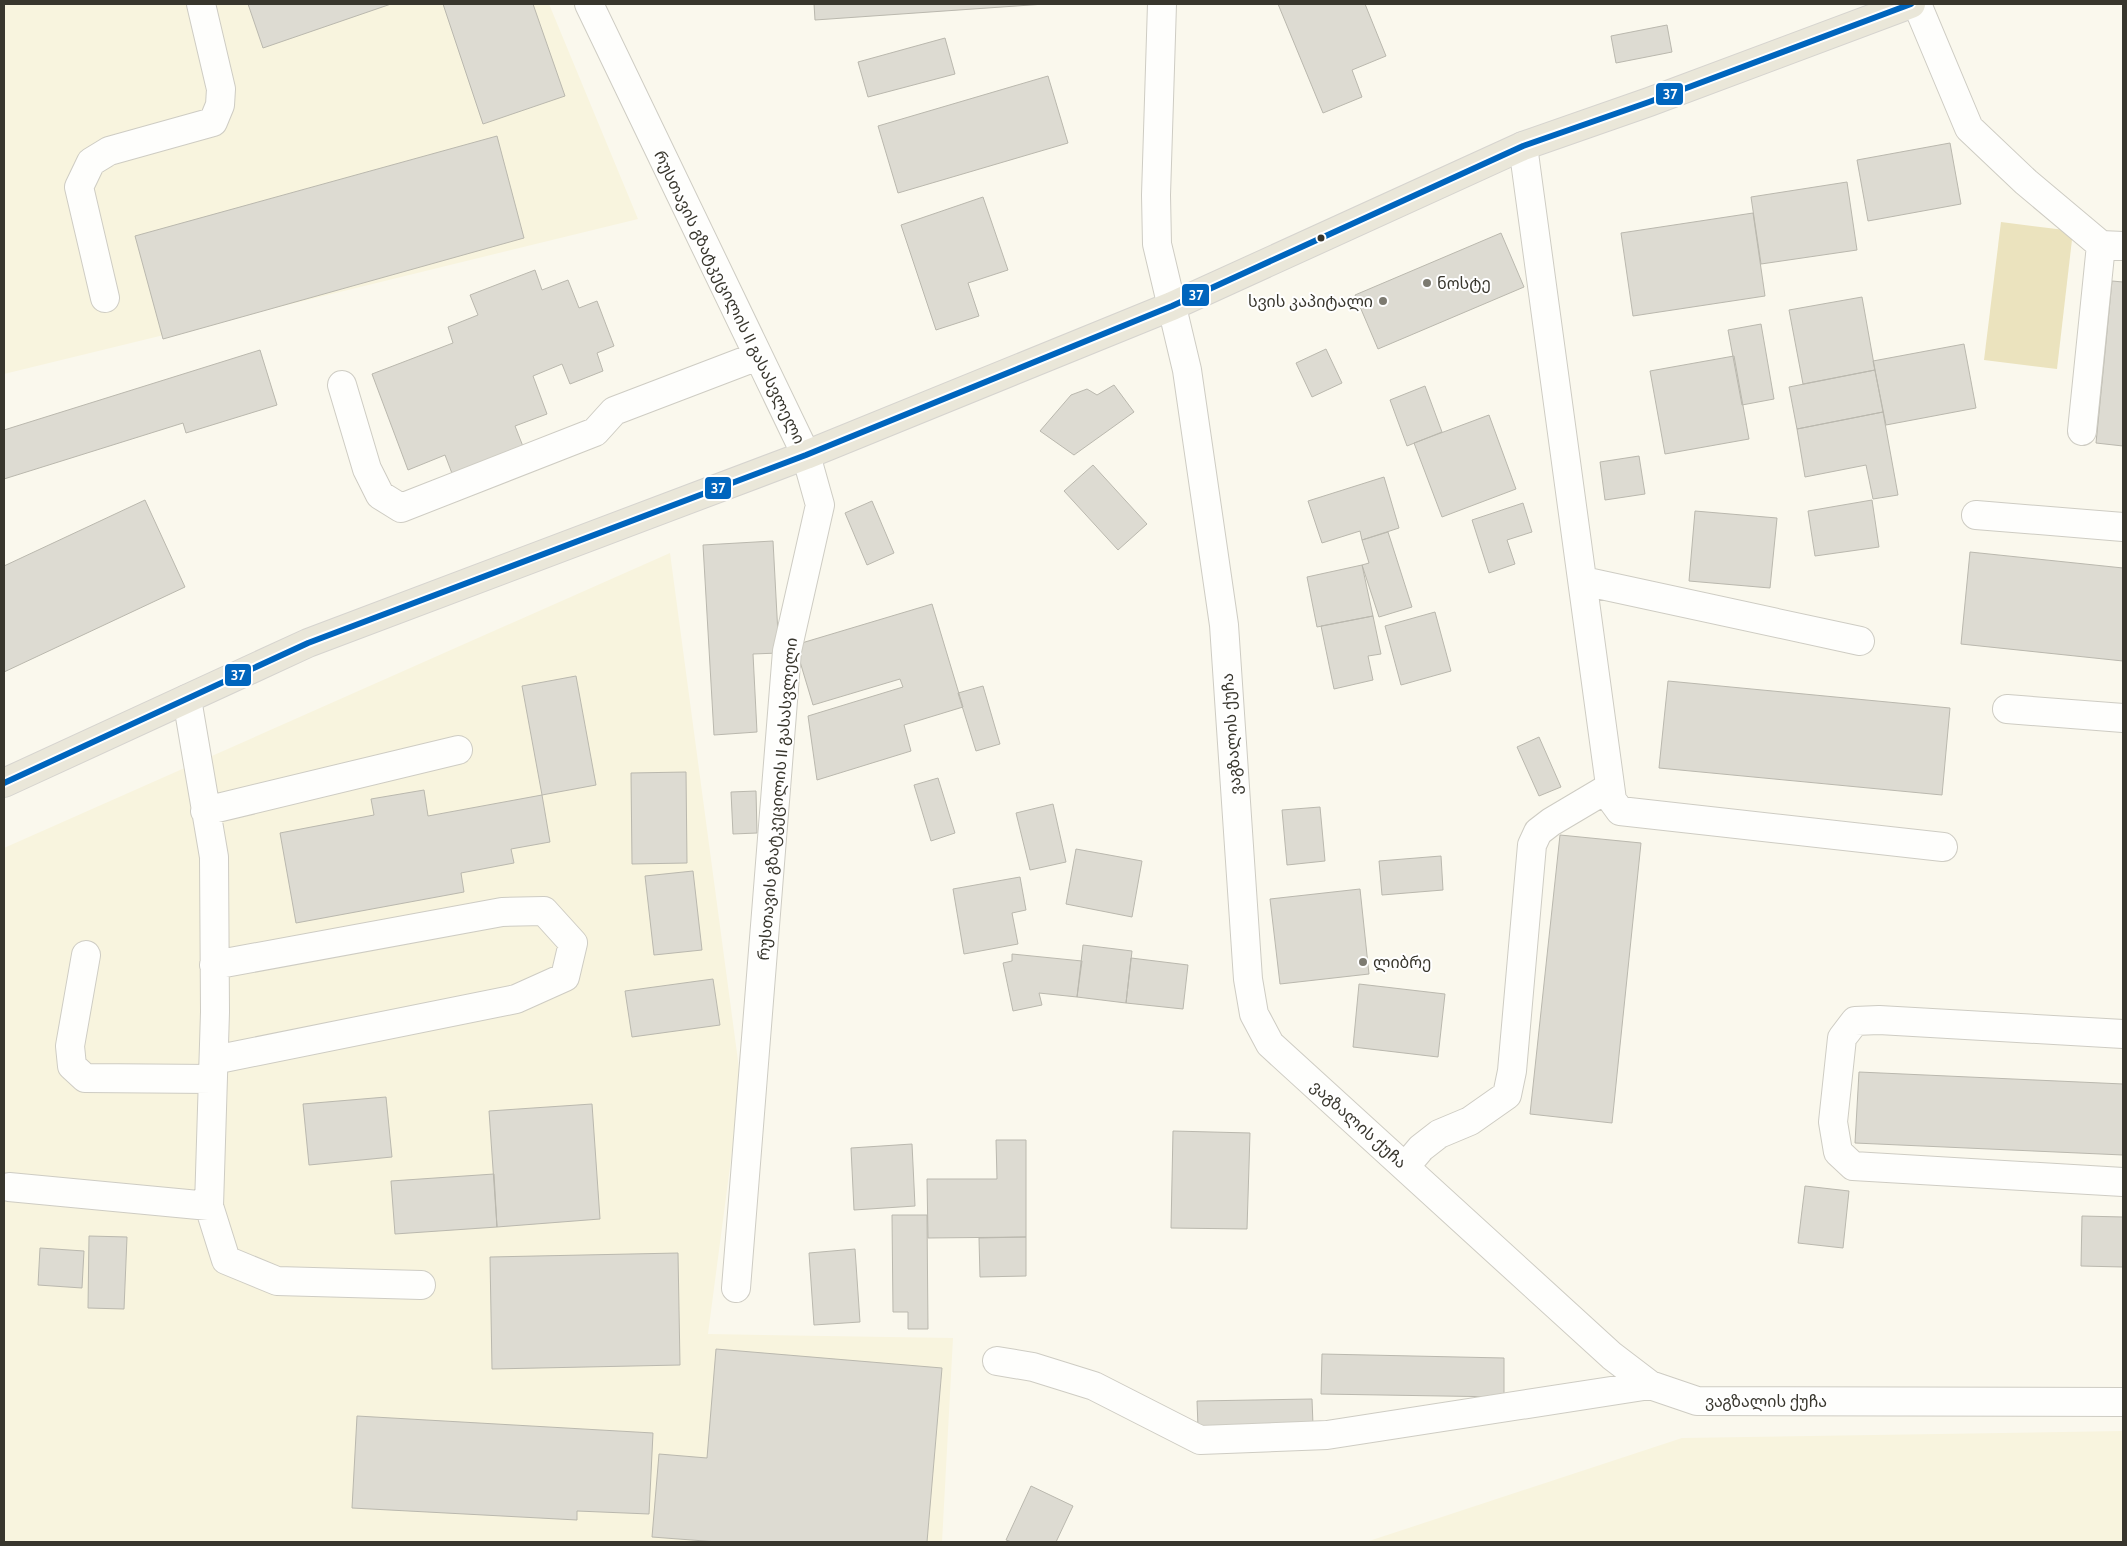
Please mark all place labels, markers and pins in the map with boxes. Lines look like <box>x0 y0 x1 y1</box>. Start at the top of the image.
unlabelled marker <box>1316 233 1326 243</box>
place label: ნოსტე <box>1437 274 1491 293</box>
marker: ნოსტე <box>1421 277 1433 289</box>
place label: სვის კაპიტალი <box>1248 292 1373 312</box>
marker: სვის კაპიტალი <box>1377 295 1389 307</box>
place label: ლიბრე <box>1373 953 1431 973</box>
marker: ლიბრე <box>1357 956 1369 968</box>

